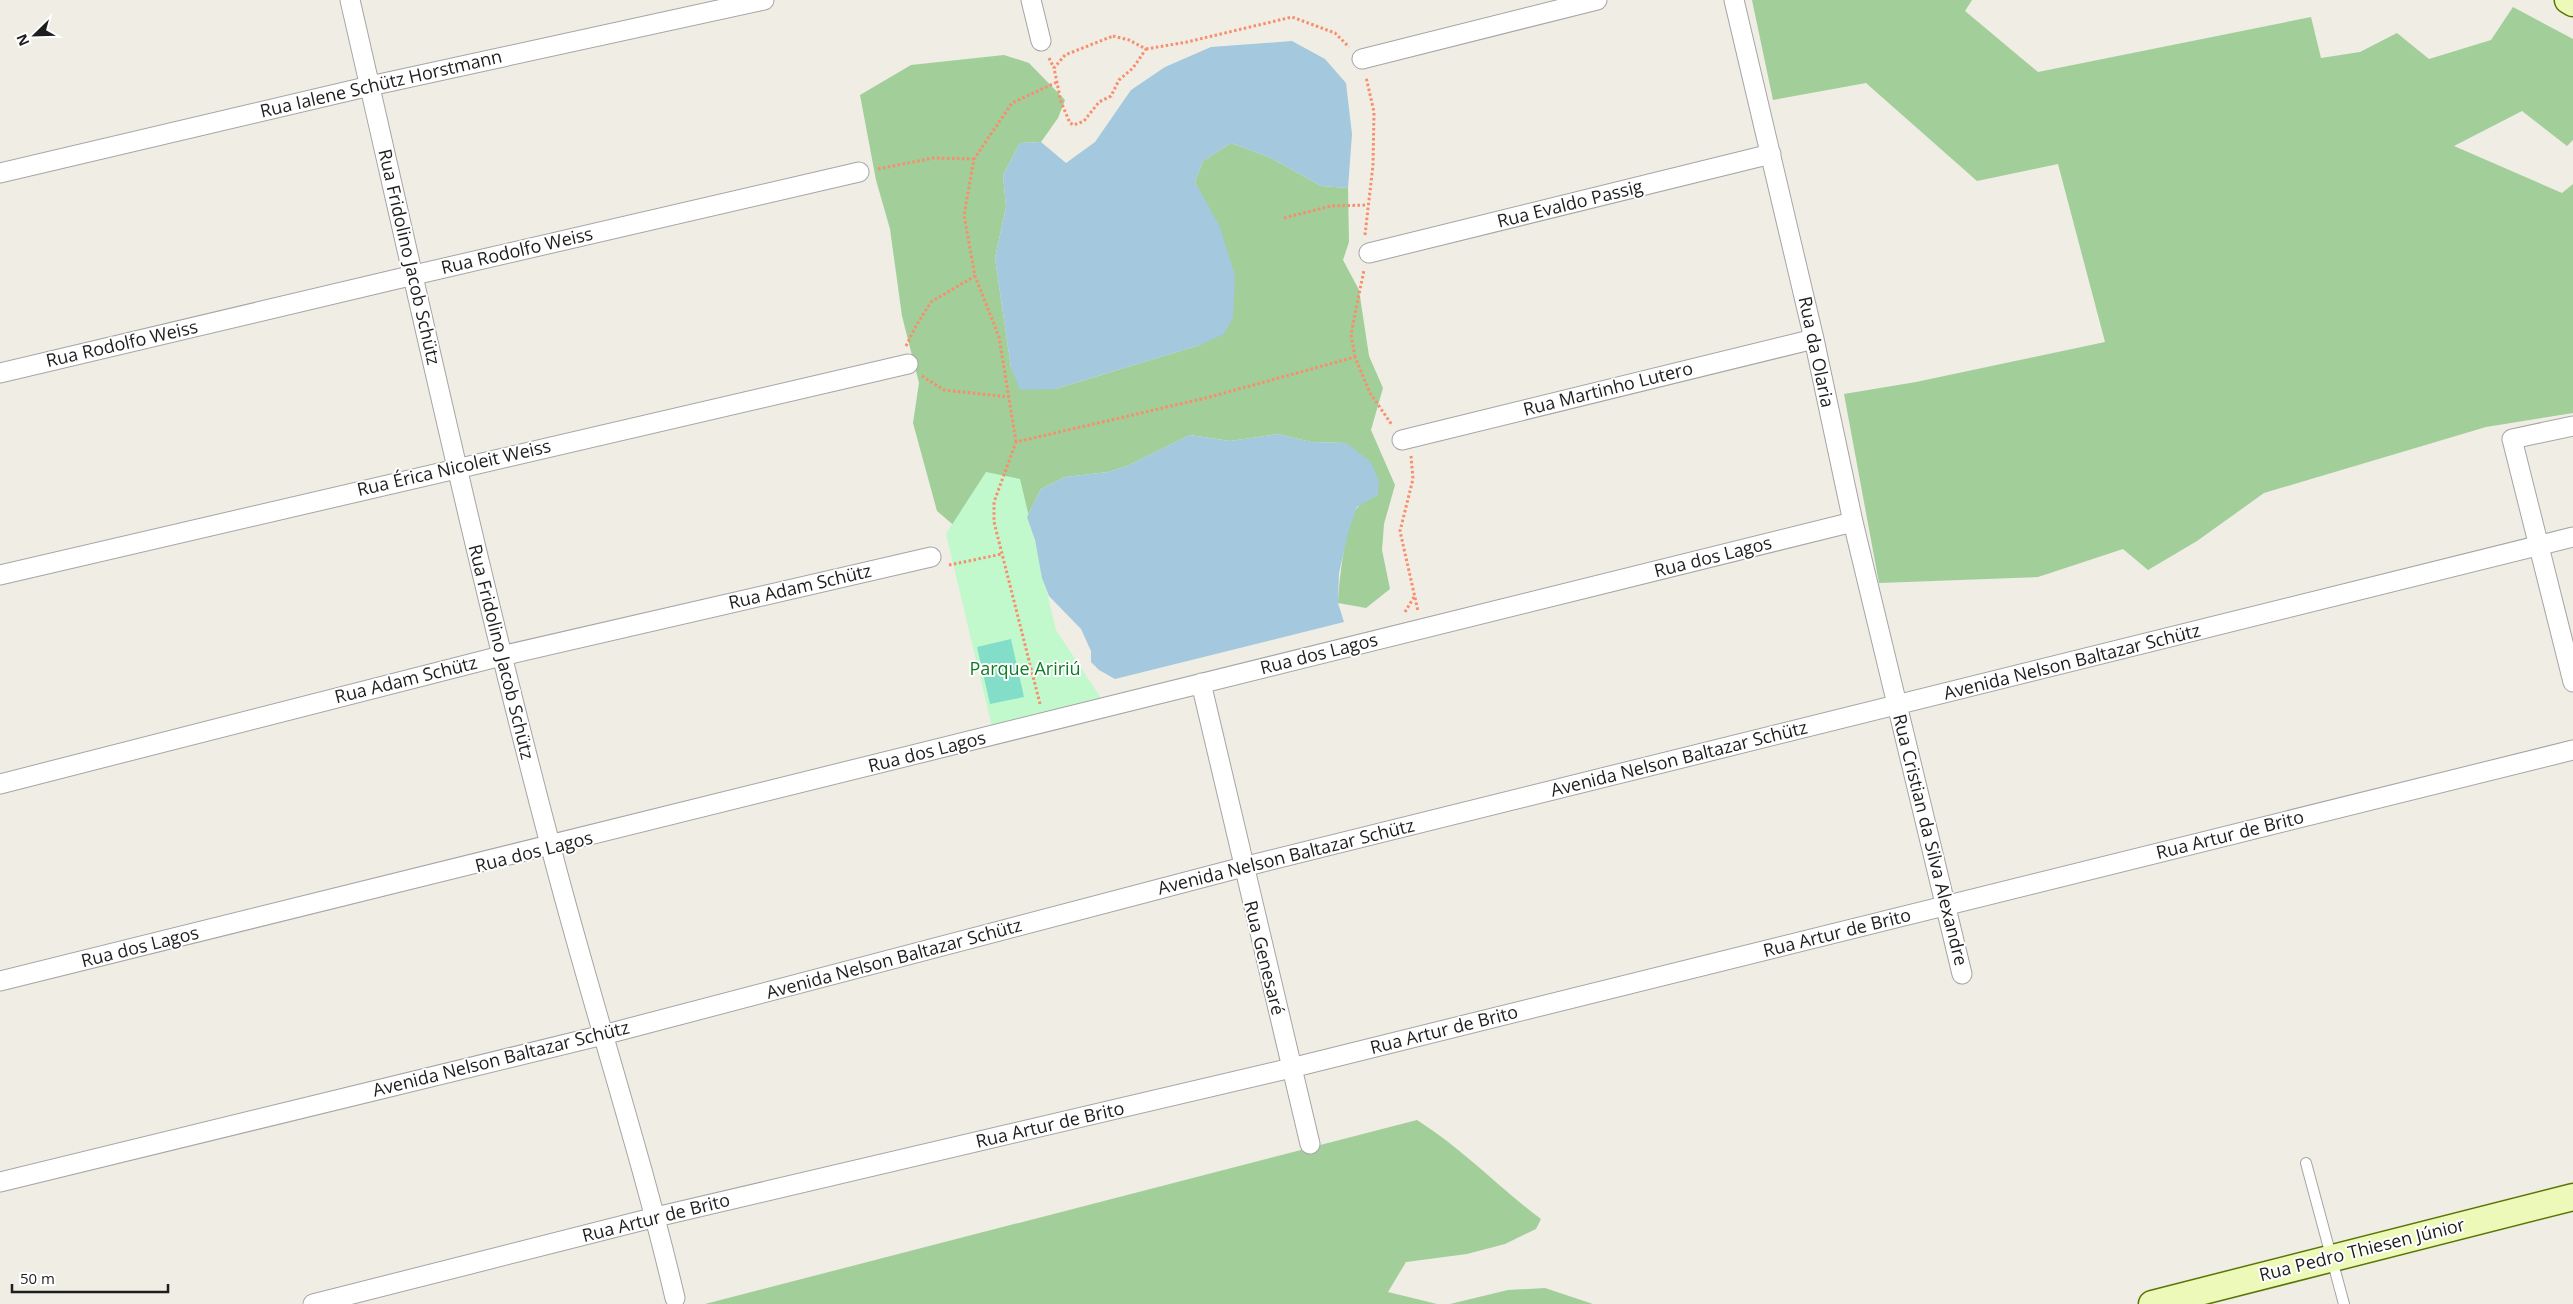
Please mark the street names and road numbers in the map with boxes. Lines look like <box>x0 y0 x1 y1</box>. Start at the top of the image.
street label: Rua Ialene Schütz Horstmann <box>257 43 504 123</box>
street label: Rua Fridolino Jacob Schütz <box>373 146 447 367</box>
street label: Rua Evaldo Passig <box>1494 173 1645 233</box>
street label: Rua Rodolfo Weiss <box>438 221 595 279</box>
street label: Rua da Olaria <box>1793 294 1840 410</box>
street label: Rua Rodolfo Weiss <box>43 314 200 372</box>
street label: Rua Martinho Lutero <box>1520 355 1695 421</box>
street label: Rua Érica Nicoleit Weiss <box>354 433 553 501</box>
street label: Rua dos Lagos <box>1651 530 1774 582</box>
street label: Rua Fridolino Jacob Schütz <box>464 542 540 762</box>
street label: Rua Adam Schütz <box>726 558 874 614</box>
street label: Avenida Nelson Baltazar Schütz <box>1941 618 2203 705</box>
street label: Rua dos Lagos <box>1257 627 1380 679</box>
street label: Rua Adam Schütz <box>332 650 479 708</box>
street label: Rua Cristian da Silva Alexandre <box>1888 711 1974 968</box>
street label: Avenida Nelson Baltazar Schütz <box>1548 715 1810 802</box>
street label: Rua dos Lagos <box>865 725 988 777</box>
street label: Rua Artur de Brito <box>2153 804 2306 864</box>
street label: Avenida Nelson Baltazar Schütz <box>1155 813 1417 900</box>
street label: Rua dos Lagos <box>472 825 595 877</box>
street label: Rua Genesaré <box>1239 898 1291 1018</box>
street label: Rua Artur de Brito <box>1760 902 1913 962</box>
street label: Avenida Nelson Baltazar Schütz <box>763 912 1024 1004</box>
street label: Rua dos Lagos <box>78 920 201 972</box>
street label: Rua Artur de Brito <box>1367 999 1520 1059</box>
street label: Avenida Nelson Baltazar Schütz <box>370 1015 632 1102</box>
street label: Rua Artur de Brito <box>973 1095 1126 1153</box>
street label: Rua Artur de Brito <box>579 1187 732 1247</box>
street label: Rua Pedro Thiesen Júnior <box>2256 1212 2468 1286</box>

